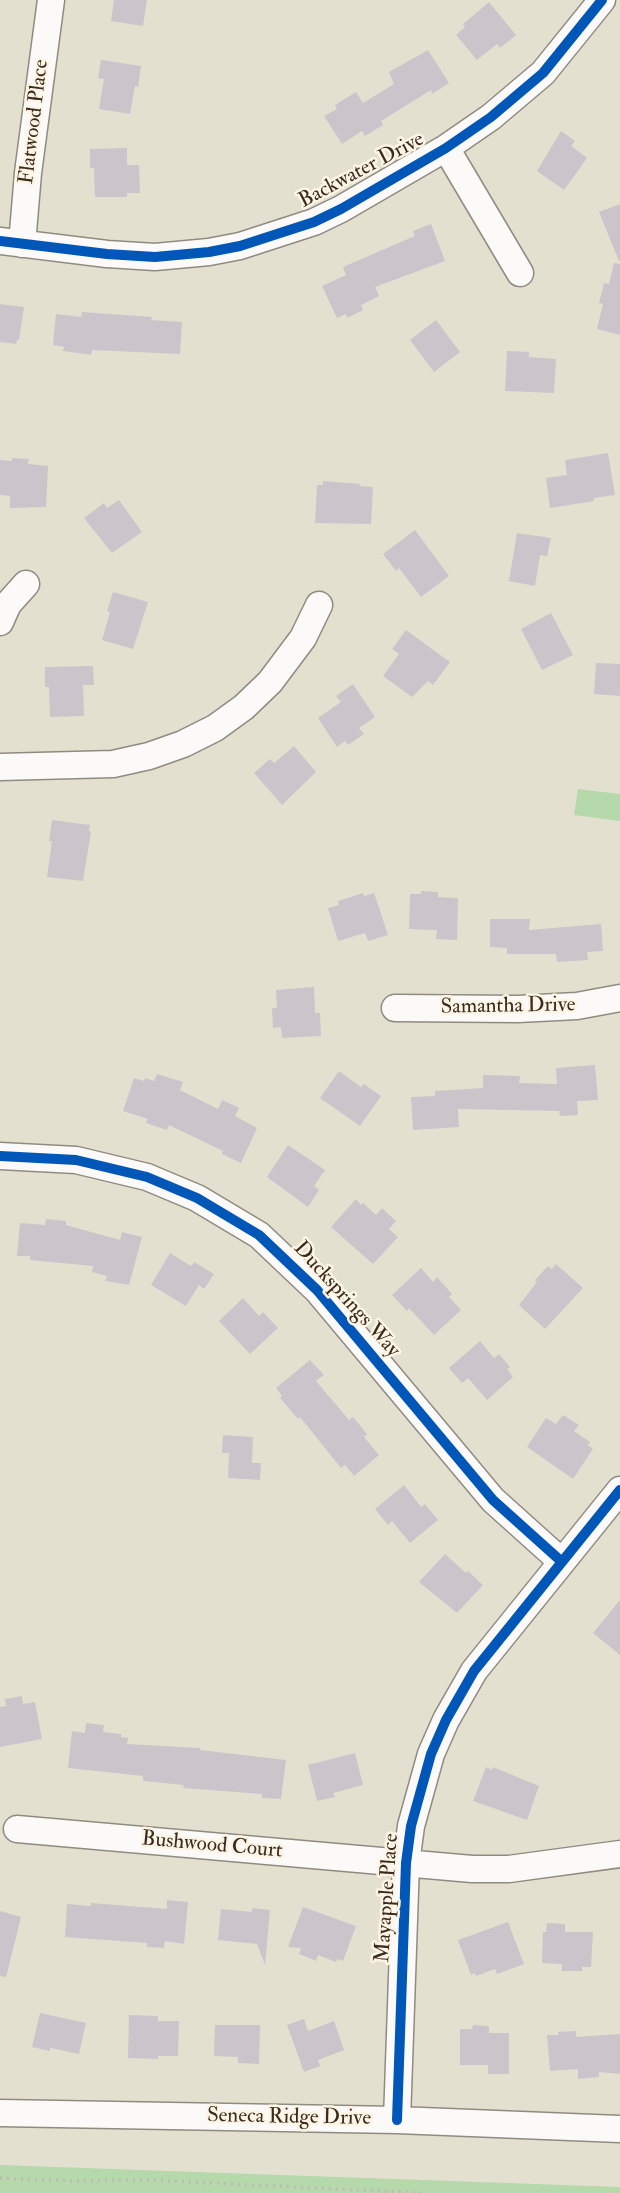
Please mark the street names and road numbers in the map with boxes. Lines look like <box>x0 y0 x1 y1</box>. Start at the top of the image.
street label: Flatwood Place <box>15 58 55 186</box>
street label: Backwater Drive <box>295 127 429 215</box>
street label: Samantha Drive <box>440 993 576 1021</box>
street label: Ducksprings Way <box>287 1237 405 1363</box>
street label: Bushwood Court <box>141 1827 283 1865</box>
street label: Mayapple Place <box>371 1833 405 1963</box>
street label: Seneca Ridge Drive <box>207 2104 371 2132</box>

